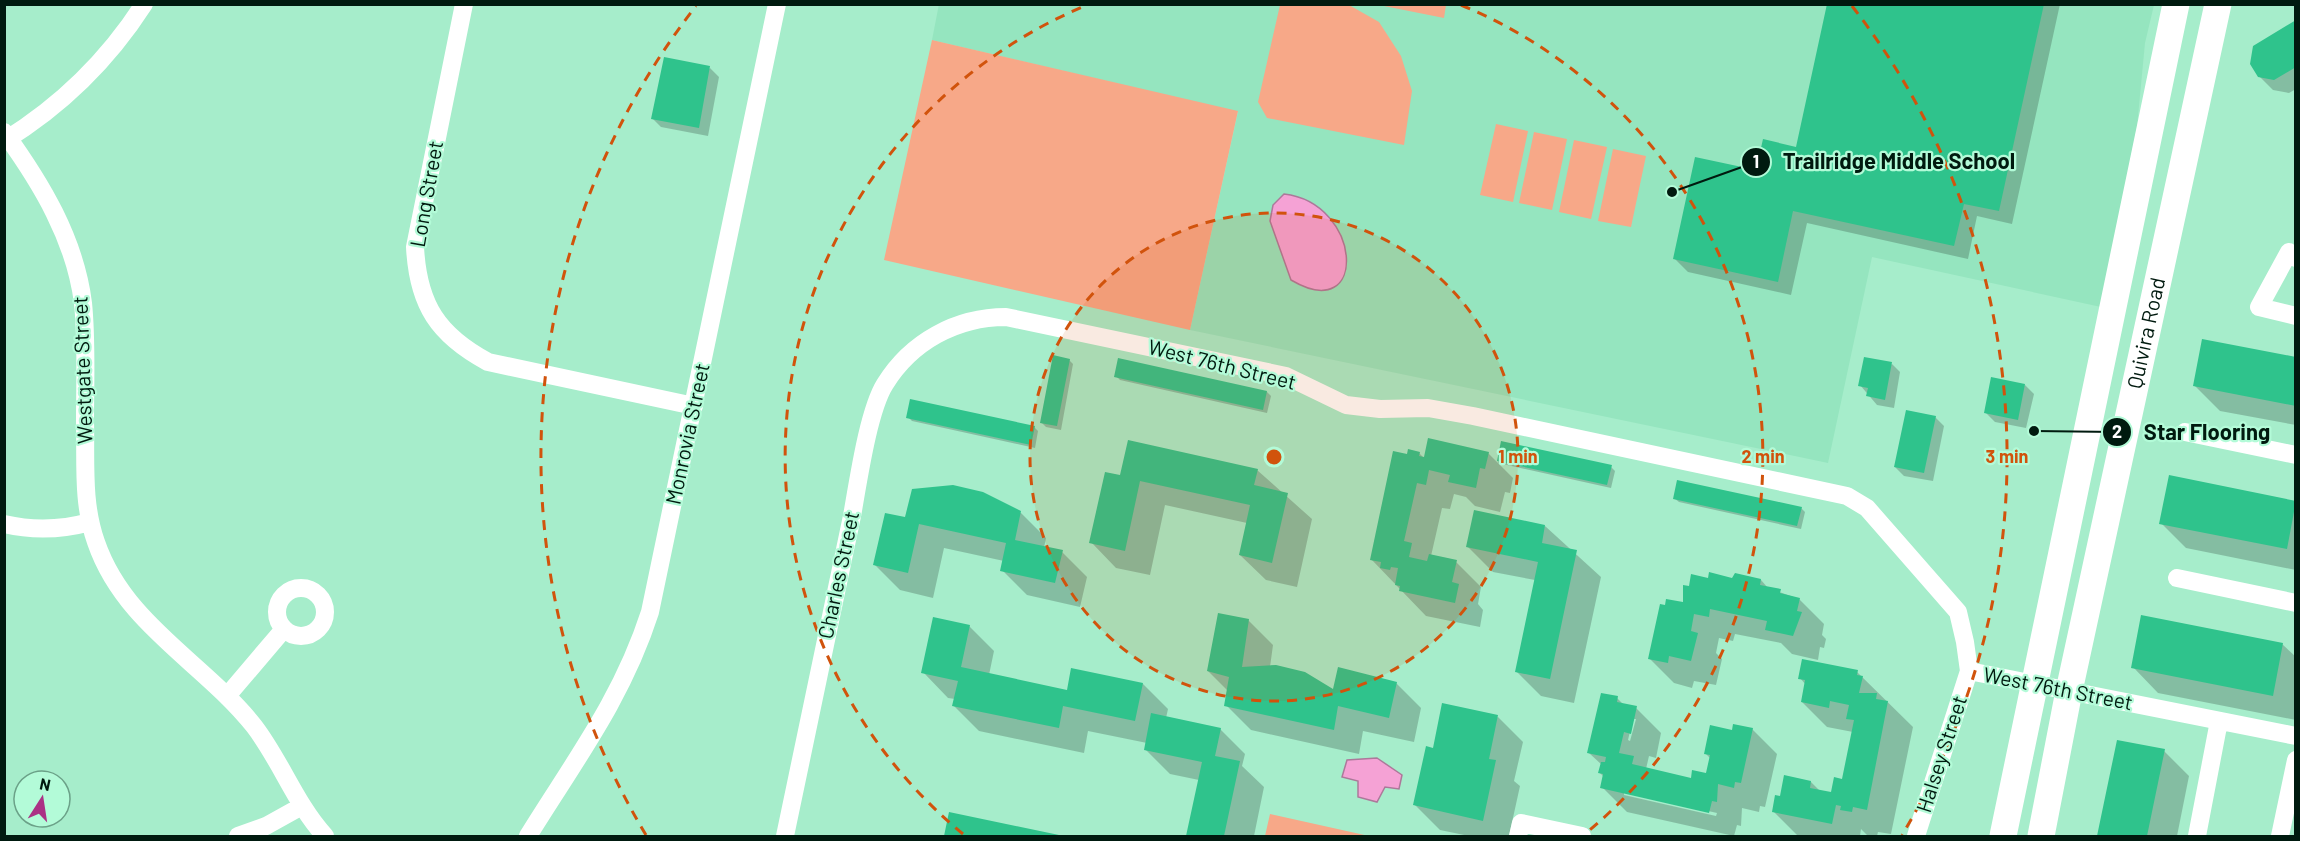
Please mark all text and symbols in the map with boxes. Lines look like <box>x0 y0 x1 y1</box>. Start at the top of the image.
street label: Long Street <box>404 139 447 249</box>
callout: Trailridge Middle School <box>1741 142 2028 182</box>
text: Trailridge Middle School <box>1783 147 2015 173</box>
text: 1 <box>1753 150 1759 172</box>
street label: Quivira Road <box>2121 275 2169 391</box>
street label: Westgate Street <box>66 296 97 444</box>
street label: West 76th Street <box>1146 333 1299 394</box>
street label: Monrovia Street <box>659 361 714 507</box>
callout: Star Flooring <box>2102 412 2282 452</box>
text: Star Flooring <box>2144 418 2270 444</box>
text: 2 <box>2112 420 2122 442</box>
text: 1 min <box>1498 445 1538 467</box>
text: 2 min <box>1741 445 1785 467</box>
text: 3 min <box>1986 445 2028 467</box>
centre of rings <box>1264 447 1284 467</box>
street label: Charles Street <box>812 509 863 641</box>
street label: West 76th Street <box>1982 661 2135 714</box>
street label: Halsey Street <box>1910 692 1971 815</box>
north arrow <box>12 769 72 829</box>
text: N <box>38 773 52 794</box>

